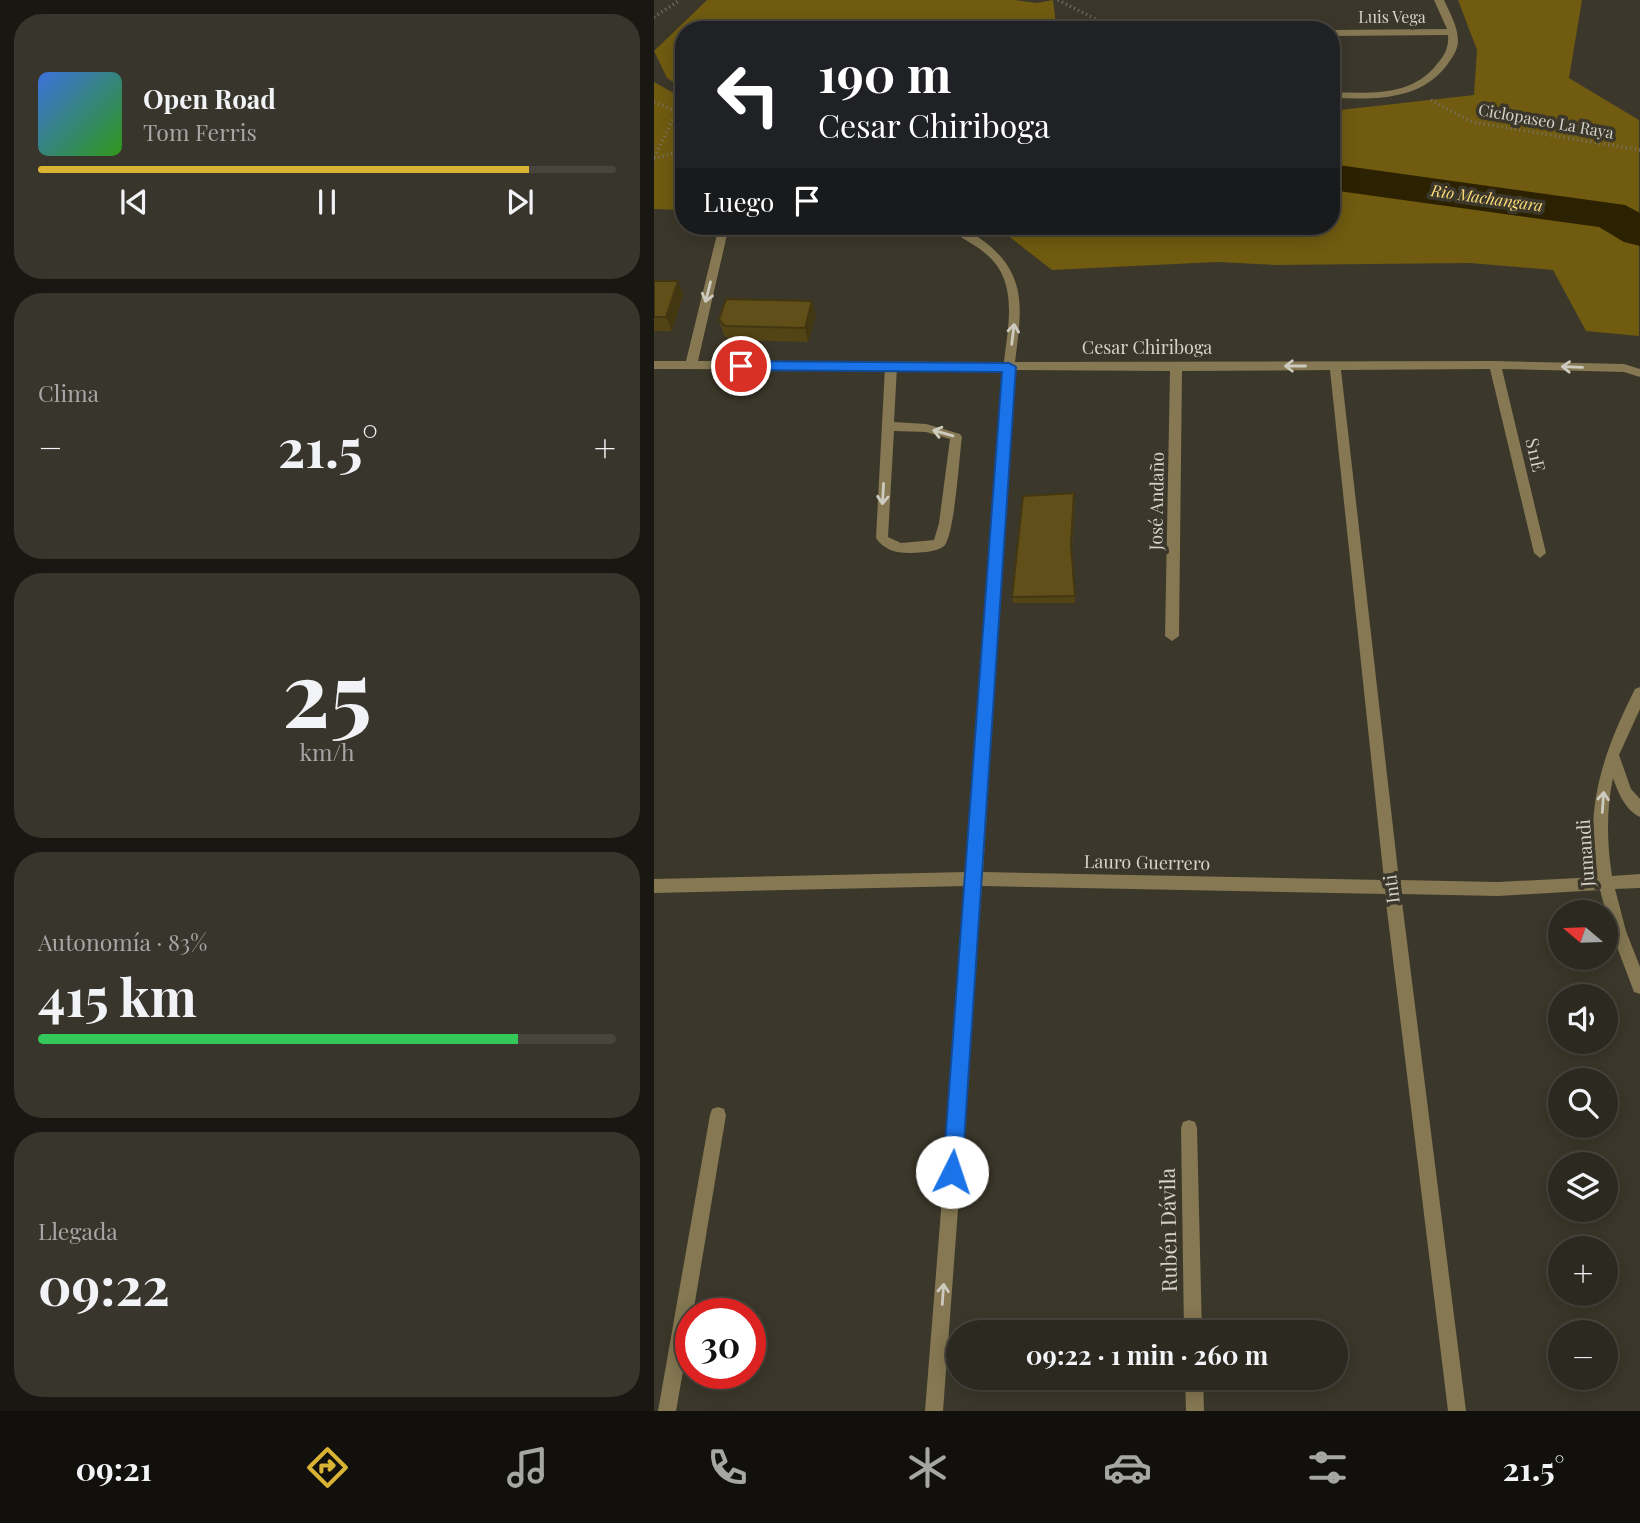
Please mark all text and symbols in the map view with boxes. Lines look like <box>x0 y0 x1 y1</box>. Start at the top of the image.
street label: Luis Vega <box>1358 6 1426 27</box>
text: 190 m <box>818 40 951 105</box>
icon: left <box>703 49 794 140</box>
text: Open Road <box>143 81 276 116</box>
street label: Ciclopaseo La Raya <box>1477 98 1616 143</box>
text: Cesar Chiriboga <box>818 103 1050 146</box>
text: Tom Ferris <box>143 116 257 147</box>
water label: Rio Machangara <box>1429 179 1544 216</box>
icon: arrive <box>788 182 826 220</box>
icon: previous <box>115 183 153 221</box>
icon: pause <box>308 183 346 221</box>
icon: next <box>501 183 539 221</box>
text: Luego <box>703 184 774 219</box>
one-way arrow <box>701 280 714 303</box>
one-way arrow <box>1006 323 1019 346</box>
street label: Cesar Chiriboga <box>1082 335 1212 359</box>
pin <box>711 336 771 396</box>
icon: arrive <box>722 347 760 385</box>
one-way arrow <box>1284 360 1307 373</box>
one-way arrow <box>1561 360 1584 374</box>
text: Clima <box>38 377 99 408</box>
text: 21.5° <box>278 412 378 481</box>
text: − <box>38 421 63 472</box>
text: + <box>594 421 616 472</box>
one-way arrow <box>933 425 955 438</box>
street label: S11E <box>1520 436 1551 474</box>
street label: José Andaño <box>1143 451 1169 551</box>
one-way arrow <box>876 482 889 505</box>
text: 25 <box>282 630 372 751</box>
text: km/h <box>299 736 355 767</box>
one-way arrow <box>1597 792 1610 814</box>
street label: Jumandi <box>1571 819 1599 889</box>
street label: Lauro Guerrero <box>1084 849 1211 875</box>
street label: Inti <box>1377 874 1405 905</box>
north arrow <box>1548 900 1618 970</box>
map controls <box>1548 900 1618 1390</box>
text: Autonomía · 83% <box>38 926 207 957</box>
text: 415 km <box>38 961 197 1030</box>
button: sound <box>1548 984 1618 1054</box>
button: search <box>1548 1068 1618 1138</box>
position arrow <box>915 1135 989 1209</box>
button: layers <box>1548 1152 1618 1222</box>
street label: Rubén Dávila <box>1152 1167 1182 1292</box>
text: Llegada <box>38 1215 118 1246</box>
button: + <box>1548 1236 1618 1306</box>
text: 09:22 <box>38 1250 170 1319</box>
one-way arrow <box>937 1283 950 1306</box>
speed limit sign: 30 <box>675 1298 766 1389</box>
button: − <box>1548 1320 1618 1390</box>
text: 09:22 · 1 min · 260 m <box>1026 1337 1268 1372</box>
icon: directions <box>303 1443 352 1492</box>
icon: music <box>503 1443 552 1492</box>
icon: phone <box>703 1443 752 1492</box>
icon: climate <box>903 1443 952 1492</box>
icon: car <box>1103 1443 1152 1492</box>
icon: filters <box>1303 1443 1352 1492</box>
text: 09:21 <box>75 1446 152 1489</box>
text: 21.5° <box>1503 1446 1564 1489</box>

